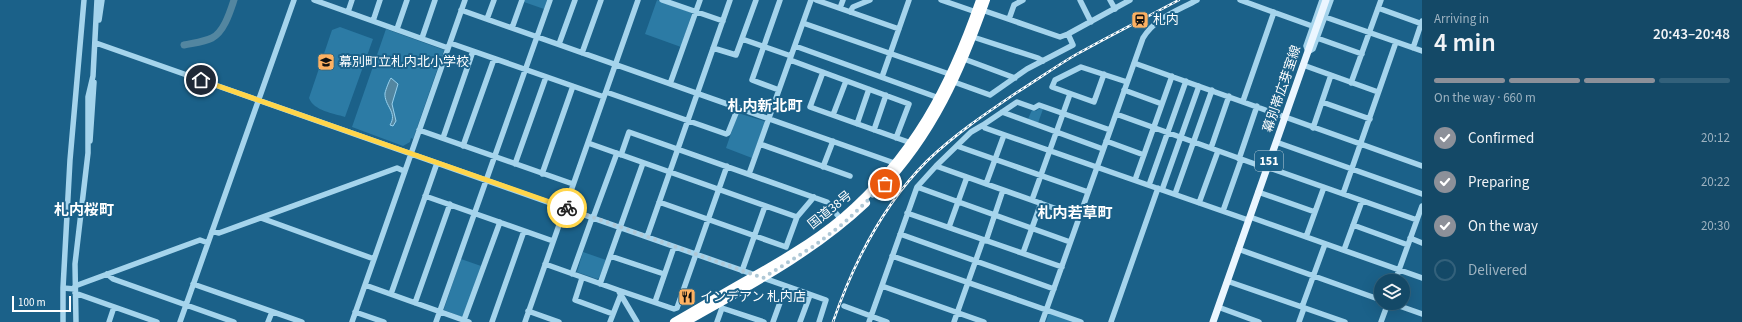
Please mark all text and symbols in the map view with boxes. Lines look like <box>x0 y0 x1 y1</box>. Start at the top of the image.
station icon: 札内 <box>1130 10 1150 30</box>
text: Arriving in <box>1434 10 1489 28</box>
place label: 札内 <box>1153 11 1179 29</box>
text: 4 min <box>1434 24 1496 61</box>
text: 20:43–20:48 <box>1653 24 1730 45</box>
street label: 幕別帯広芽室線 <box>1259 43 1305 135</box>
school or university icon: 幕別町立札内北小学校 <box>316 52 336 72</box>
place label: 幕別町立札内北小学校 <box>339 53 469 71</box>
pin <box>184 63 218 97</box>
icon: home <box>190 69 212 91</box>
text: On the way · 660 m <box>1434 89 1536 107</box>
district label: 札内新北町 <box>727 96 803 117</box>
icon: check <box>1434 127 1456 149</box>
text: Confirmed <box>1468 128 1534 149</box>
text: 20:12 <box>1701 129 1730 147</box>
road number: 151 <box>1255 151 1283 171</box>
pin <box>868 167 902 201</box>
icon: check <box>1434 171 1456 193</box>
text: Preparing <box>1468 172 1529 193</box>
icon: bag <box>874 173 896 195</box>
text: 20:22 <box>1701 173 1730 191</box>
street label: 国道38号 <box>804 187 856 233</box>
courier <box>547 188 587 228</box>
icon: bike <box>556 197 578 219</box>
district label: 札内桜町 <box>54 200 114 221</box>
district label: 札内若草町 <box>1037 203 1113 224</box>
icon: check <box>1434 215 1456 237</box>
text: On the way <box>1468 216 1538 237</box>
text: 20:30 <box>1701 217 1730 235</box>
text: Delivered <box>1468 260 1527 281</box>
map controls <box>1374 274 1410 310</box>
button: layers <box>1374 274 1410 310</box>
restaurant icon: インデアン 札内店 <box>677 287 697 307</box>
place label: インデアン 札内店 <box>700 288 806 306</box>
scale bar <box>12 294 71 313</box>
text: 100 m <box>18 295 46 310</box>

